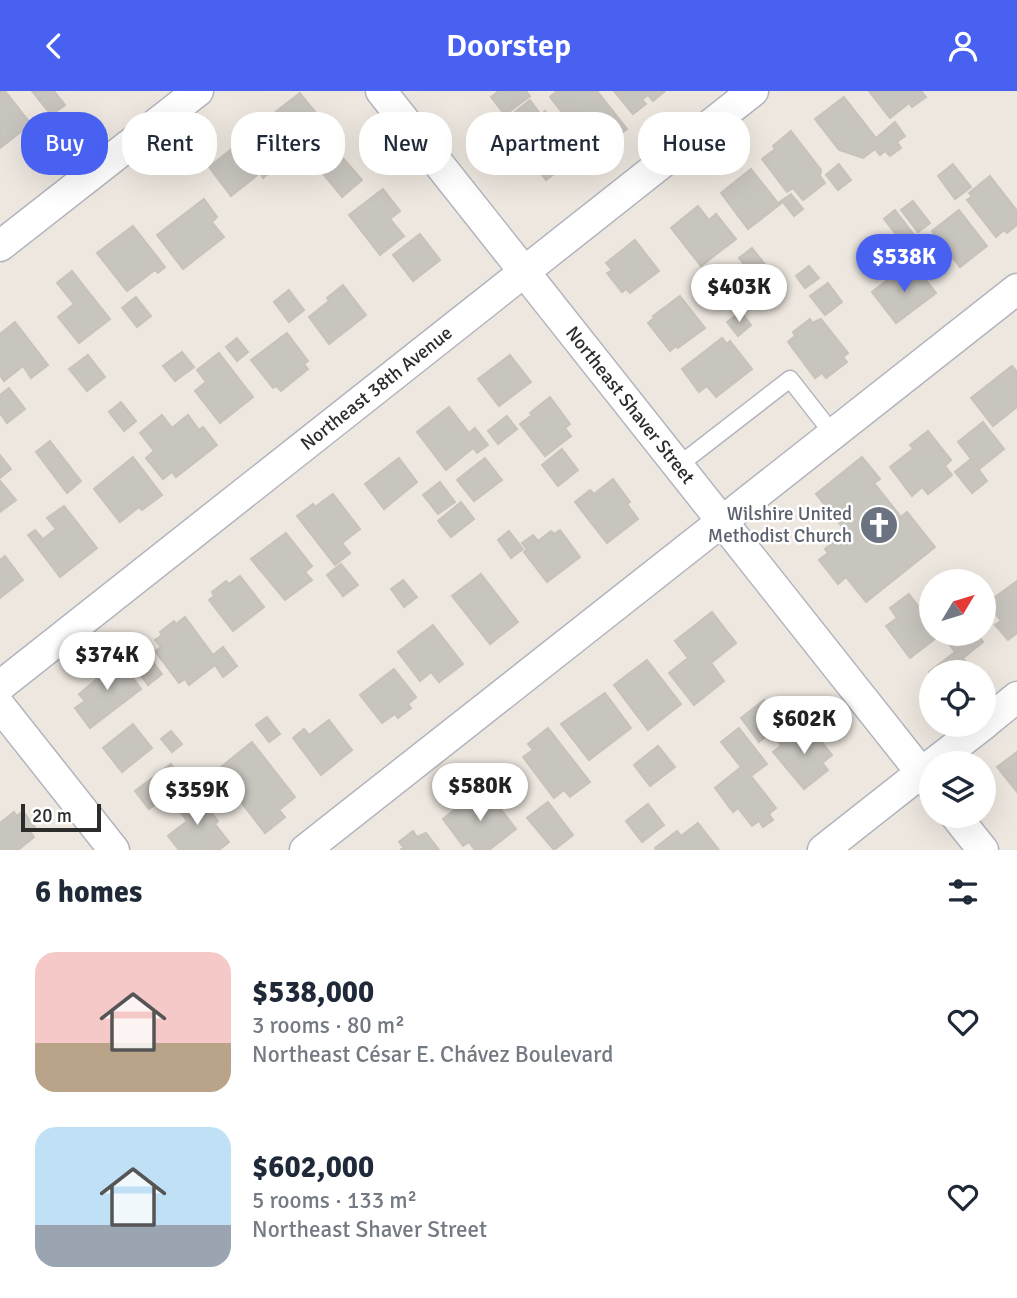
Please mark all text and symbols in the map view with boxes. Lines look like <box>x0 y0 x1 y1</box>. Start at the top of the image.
text: Doorstep <box>446 26 571 65</box>
icon: back <box>35 27 73 65</box>
icon: person <box>944 27 982 65</box>
chip: Buy <box>21 112 108 175</box>
chip: Rent <box>122 112 217 175</box>
chip: Filters <box>231 112 345 175</box>
chip: New <box>359 112 452 175</box>
chip: Apartment <box>466 112 624 175</box>
chip: House <box>638 112 750 175</box>
pin: $538K <box>855 235 953 294</box>
text: $538K <box>872 242 936 271</box>
pin: $403K <box>690 265 788 324</box>
text: $403K <box>707 272 771 301</box>
street label: Northeast 38th Avenue <box>296 321 457 456</box>
street label: Northeast Shaver Street <box>560 322 700 489</box>
place label: Wilshire United Methodist Church <box>708 502 852 548</box>
church icon: Wilshire United Methodist Church <box>858 504 900 546</box>
north arrow <box>919 569 996 646</box>
map controls <box>919 569 996 828</box>
pin: $374K <box>58 633 156 692</box>
text: $374K <box>75 640 139 669</box>
button: locate <box>919 660 996 737</box>
pin: $602K <box>755 697 853 756</box>
text: $602K <box>772 704 836 733</box>
button: layers <box>919 751 996 828</box>
pin: $580K <box>431 763 529 823</box>
pin: $359K <box>148 767 246 827</box>
text: $580K <box>448 771 512 800</box>
text: $359K <box>165 775 229 804</box>
scale bar <box>21 801 102 833</box>
text: 20 m <box>32 804 72 828</box>
icon: filters <box>944 873 982 911</box>
text: 6 homes <box>35 874 142 911</box>
text: $538,000 <box>252 974 374 1011</box>
icon: home <box>91 980 175 1064</box>
icon: heart <box>944 1003 982 1041</box>
text: 3 rooms · 80 m² <box>252 1011 405 1040</box>
text: Northeast César E. Chávez Boulevard <box>252 1040 614 1069</box>
text: $602,000 <box>252 1149 374 1186</box>
icon: home <box>91 1155 175 1239</box>
icon: heart <box>944 1178 982 1216</box>
text: 5 rooms · 133 m² <box>252 1186 417 1215</box>
text: Northeast Shaver Street <box>252 1215 487 1244</box>

